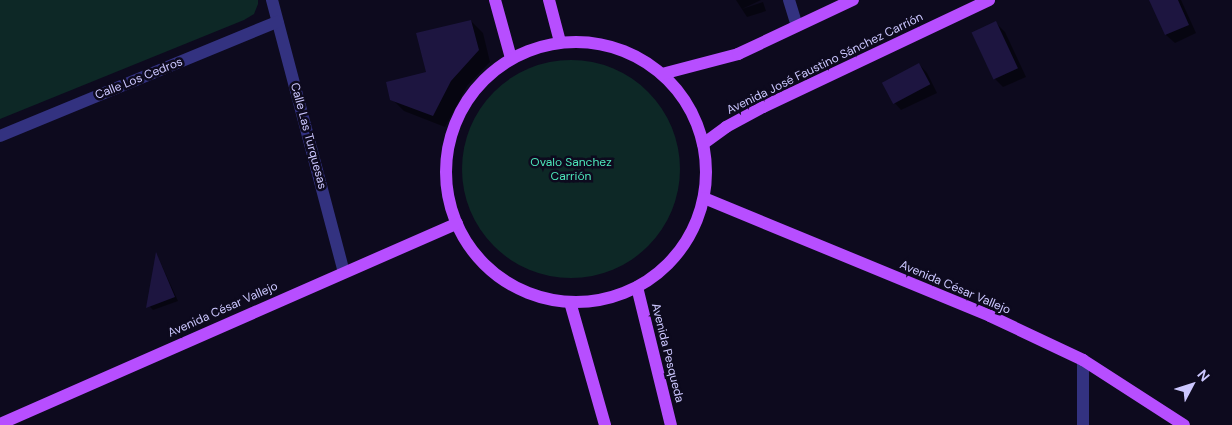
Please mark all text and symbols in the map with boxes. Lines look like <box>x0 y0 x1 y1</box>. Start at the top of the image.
street label: Avenida José Faustino Sánchez Carrión <box>724 10 926 118</box>
street label: Calle Los Cedros <box>93 55 185 103</box>
street label: Calle Las Turquesas <box>287 81 329 191</box>
park label: Ovalo Sanchez Carrión <box>530 156 612 184</box>
street label: Avenida César Vallejo <box>897 258 1013 318</box>
street label: Avenida César Vallejo <box>166 279 280 341</box>
street label: Avenida Pesqueda <box>648 302 686 404</box>
north arrow <box>1167 360 1217 410</box>
text: N <box>1193 366 1214 385</box>

